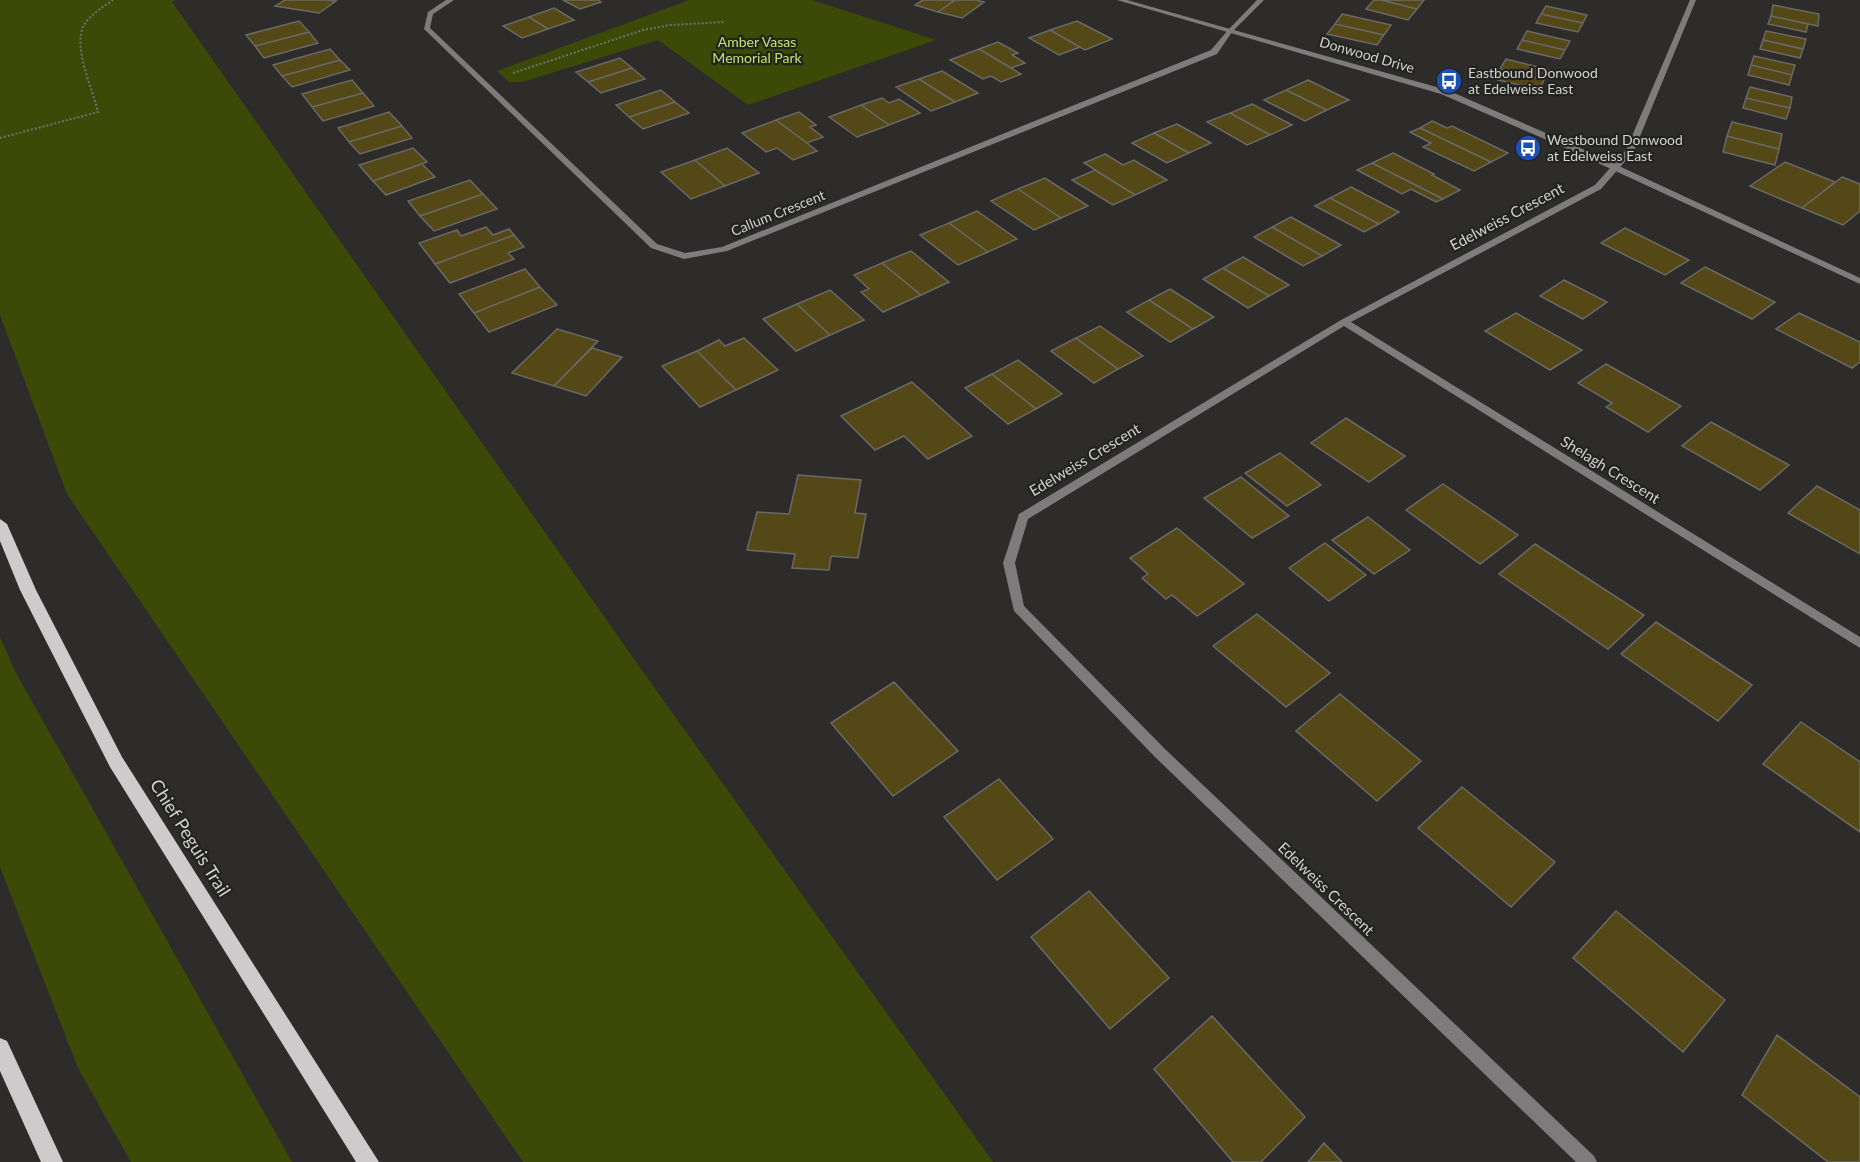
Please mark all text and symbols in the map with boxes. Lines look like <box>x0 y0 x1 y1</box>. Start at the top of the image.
park label: Amber Vasas Memorial Park <box>712 33 803 66</box>
street label: Donwood Drive <box>1318 33 1417 76</box>
place label: Eastbound Donwood at Edelweiss East <box>1468 64 1598 97</box>
bus stop icon: Eastbound Donwood at Edelweiss East <box>1434 66 1464 96</box>
place label: Westbound Donwood at Edelweiss East <box>1547 131 1683 164</box>
bus stop icon: Westbound Donwood at Edelweiss East <box>1513 133 1543 163</box>
street label: Edelweiss Crescent <box>1447 178 1567 254</box>
street label: Callum Crescent <box>728 186 827 239</box>
street label: Edelweiss Crescent <box>1026 419 1144 499</box>
street label: Shelagh Crescent <box>1558 431 1664 507</box>
street label: Chief Peguis Trail <box>146 775 236 900</box>
street label: Edelweiss Crescent <box>1275 838 1379 939</box>

